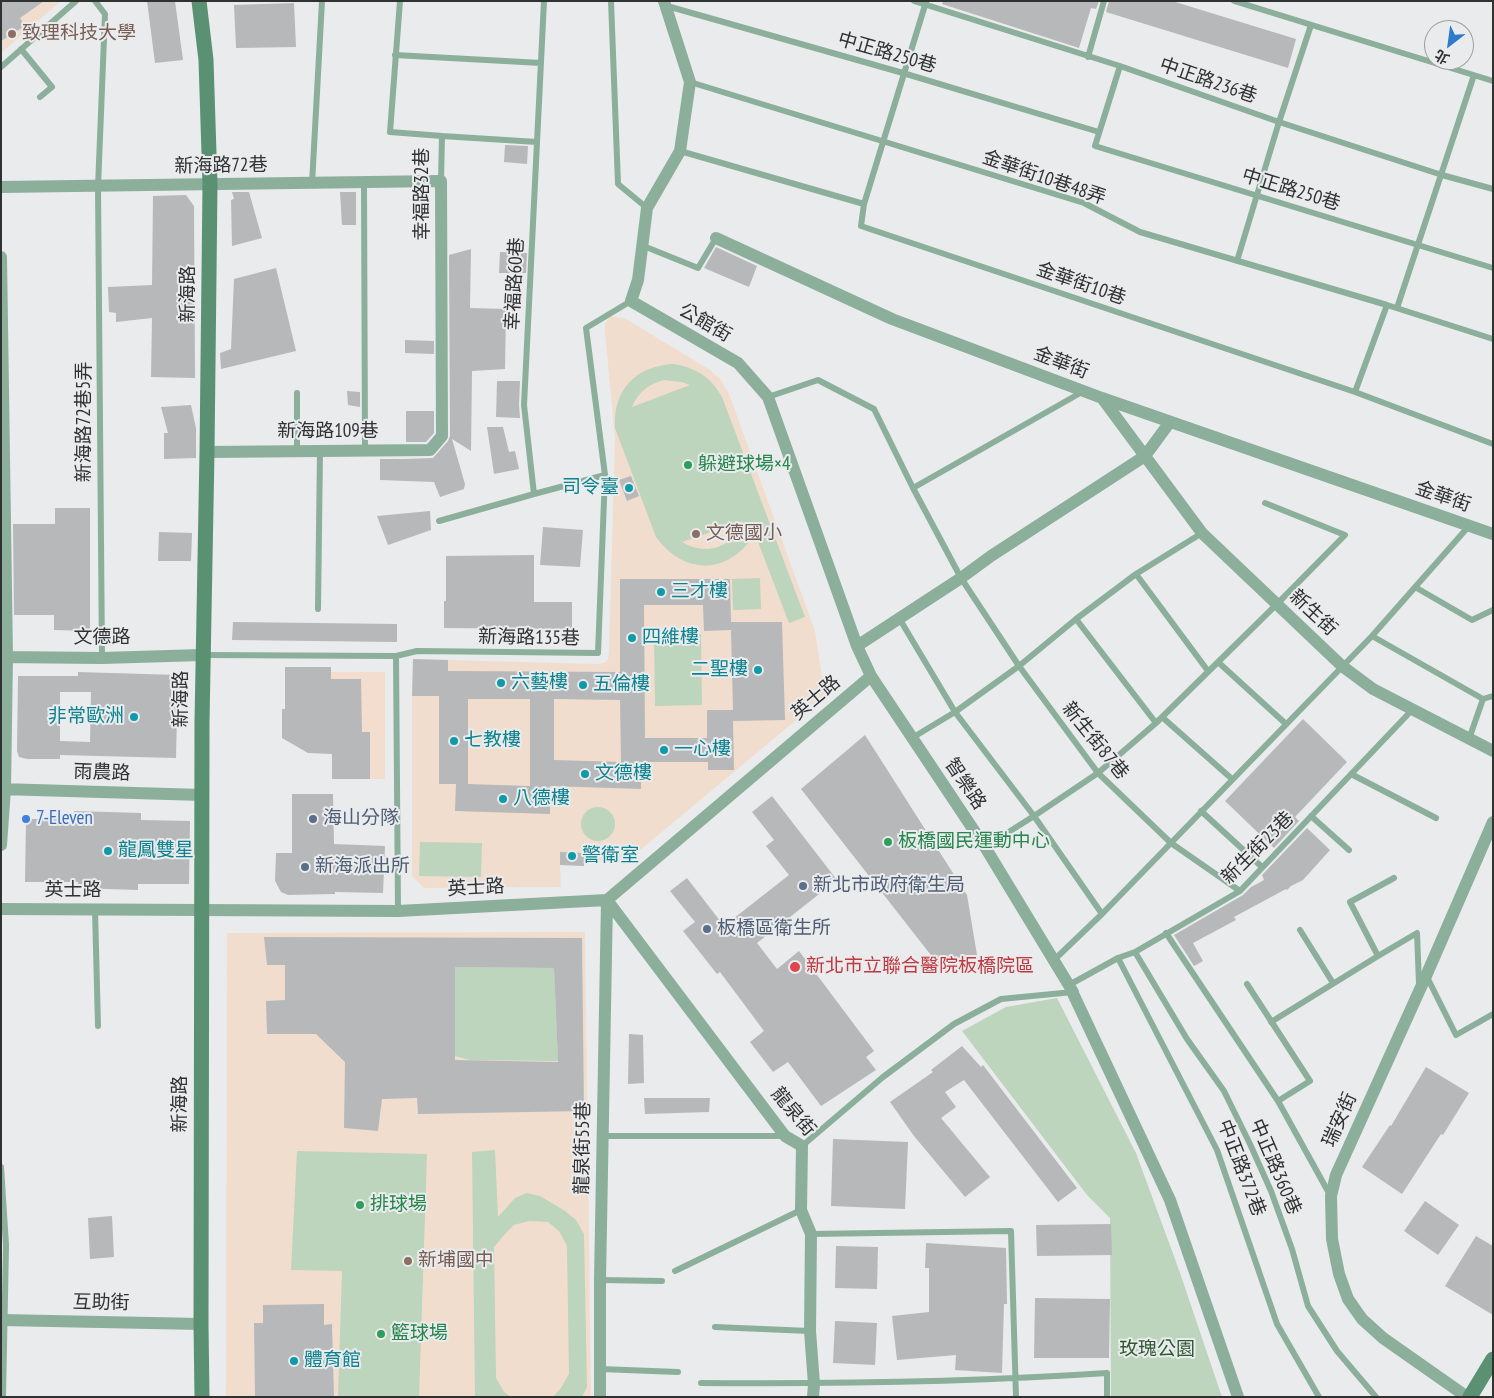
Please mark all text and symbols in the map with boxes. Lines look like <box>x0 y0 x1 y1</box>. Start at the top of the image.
north arrow <box>1424 20 1474 70</box>
place label: 致理科技大學 <box>22 23 136 45</box>
marker: 致理科技大學 <box>6 28 18 40</box>
street label: 中正路250巷 <box>835 28 939 78</box>
text: 北 <box>1431 46 1453 68</box>
street label: 中正路236巷 <box>1156 54 1260 108</box>
street label: 金華街10巷48弄 <box>979 146 1109 210</box>
street label: 幸福路32巷 <box>412 147 434 241</box>
street label: 新海路72巷 <box>174 154 268 178</box>
street label: 中正路250巷 <box>1239 164 1343 216</box>
street label: 幸福路60巷 <box>501 237 529 331</box>
street label: 金華街10巷 <box>1033 258 1129 310</box>
street label: 新海路 <box>178 266 200 322</box>
street label: 公館街 <box>675 299 735 347</box>
street label: 金華街 <box>1030 342 1092 384</box>
street label: 新海路72巷5弄 <box>74 362 96 482</box>
street label: 新海路109巷 <box>277 421 379 443</box>
place label: 躲避球場×4 <box>698 454 790 476</box>
marker: 躲避球場×4 <box>682 459 694 471</box>
place label: 司令臺 <box>562 477 619 499</box>
street label: 金華街 <box>1412 477 1474 517</box>
marker: 司令臺 <box>623 482 635 494</box>
place label: 文德國小 <box>706 523 782 545</box>
marker: 文德國小 <box>690 528 702 540</box>
place label: 三才樓 <box>671 581 728 603</box>
street label: 新生街 <box>1284 585 1342 641</box>
marker: 三才樓 <box>655 586 667 598</box>
street label: 新海路135巷 <box>478 626 580 650</box>
street label: 文德路 <box>74 627 130 649</box>
place label: 四維樓 <box>642 627 699 649</box>
marker: 四維樓 <box>626 632 638 644</box>
place label: 二聖樓 <box>691 659 748 681</box>
marker: 二聖樓 <box>752 664 764 676</box>
street label: 新海路 <box>171 671 193 727</box>
street label: 英士路 <box>787 671 845 725</box>
place label: 六藝樓 <box>511 672 568 694</box>
place label: 五倫樓 <box>593 674 650 696</box>
marker: 六藝樓 <box>495 677 507 689</box>
marker: 五倫樓 <box>577 679 589 691</box>
street label: 新生街87巷 <box>1057 698 1133 784</box>
place label: 非常歐洲 <box>48 706 124 728</box>
marker: 非常歐洲 <box>128 711 140 723</box>
place label: 七教樓 <box>464 730 521 752</box>
marker: 七教樓 <box>448 735 460 747</box>
place label: 一心樓 <box>674 739 731 761</box>
marker: 一心樓 <box>658 744 670 756</box>
street label: 智樂路 <box>940 754 990 814</box>
street label: 雨農路 <box>73 761 131 785</box>
place label: 文德樓 <box>595 763 652 785</box>
marker: 文德樓 <box>579 768 591 780</box>
place label: 八德樓 <box>513 788 570 810</box>
marker: 八德樓 <box>497 793 509 805</box>
street label: 新生街23巷 <box>1217 807 1299 889</box>
place label: 7-Eleven <box>36 808 93 830</box>
place label: 海山分隊 <box>323 808 399 830</box>
marker: 7-Eleven <box>20 813 32 825</box>
marker: 海山分隊 <box>307 813 319 825</box>
place label: 板橋國民運動中心 <box>898 831 1050 853</box>
marker: 板橋國民運動中心 <box>882 836 894 848</box>
place label: 龍鳳雙星 <box>118 840 194 862</box>
marker: 龍鳳雙星 <box>102 845 114 857</box>
place label: 警衛室 <box>582 845 639 867</box>
marker: 警衛室 <box>566 850 578 862</box>
place label: 新海派出所 <box>315 856 410 878</box>
marker: 新海派出所 <box>299 861 311 873</box>
street label: 英士路 <box>447 875 505 901</box>
place label: 新北市政府衛生局 <box>813 875 965 897</box>
street label: 英士路 <box>45 880 101 902</box>
marker: 新北市政府衛生局 <box>797 880 809 892</box>
place label: 板橋區衛生所 <box>717 918 831 940</box>
marker: 板橋區衛生所 <box>701 923 713 935</box>
place label: 新北市立聯合醫院板橋院區 <box>806 956 1034 978</box>
marker: 新北市立聯合醫院板橋院區 <box>788 960 802 974</box>
street label: 新海路 <box>170 1076 192 1132</box>
street label: 龍泉街 <box>766 1083 820 1141</box>
street label: 瑞安街 <box>1318 1089 1362 1151</box>
street label: 龍泉街55巷 <box>571 1101 595 1195</box>
street label: 中正路372巷 <box>1212 1116 1270 1220</box>
street label: 中正路360巷 <box>1245 1116 1305 1218</box>
place label: 排球場 <box>370 1194 427 1216</box>
marker: 排球場 <box>354 1199 366 1211</box>
place label: 新埔國中 <box>418 1250 494 1272</box>
marker: 新埔國中 <box>402 1255 414 1267</box>
street label: 互助街 <box>72 1291 130 1315</box>
place label: 籃球場 <box>391 1323 448 1345</box>
marker: 籃球場 <box>375 1328 387 1340</box>
park label: 玫瑰公園 <box>1119 1339 1195 1361</box>
place label: 體育館 <box>304 1350 361 1372</box>
marker: 體育館 <box>288 1355 300 1367</box>

